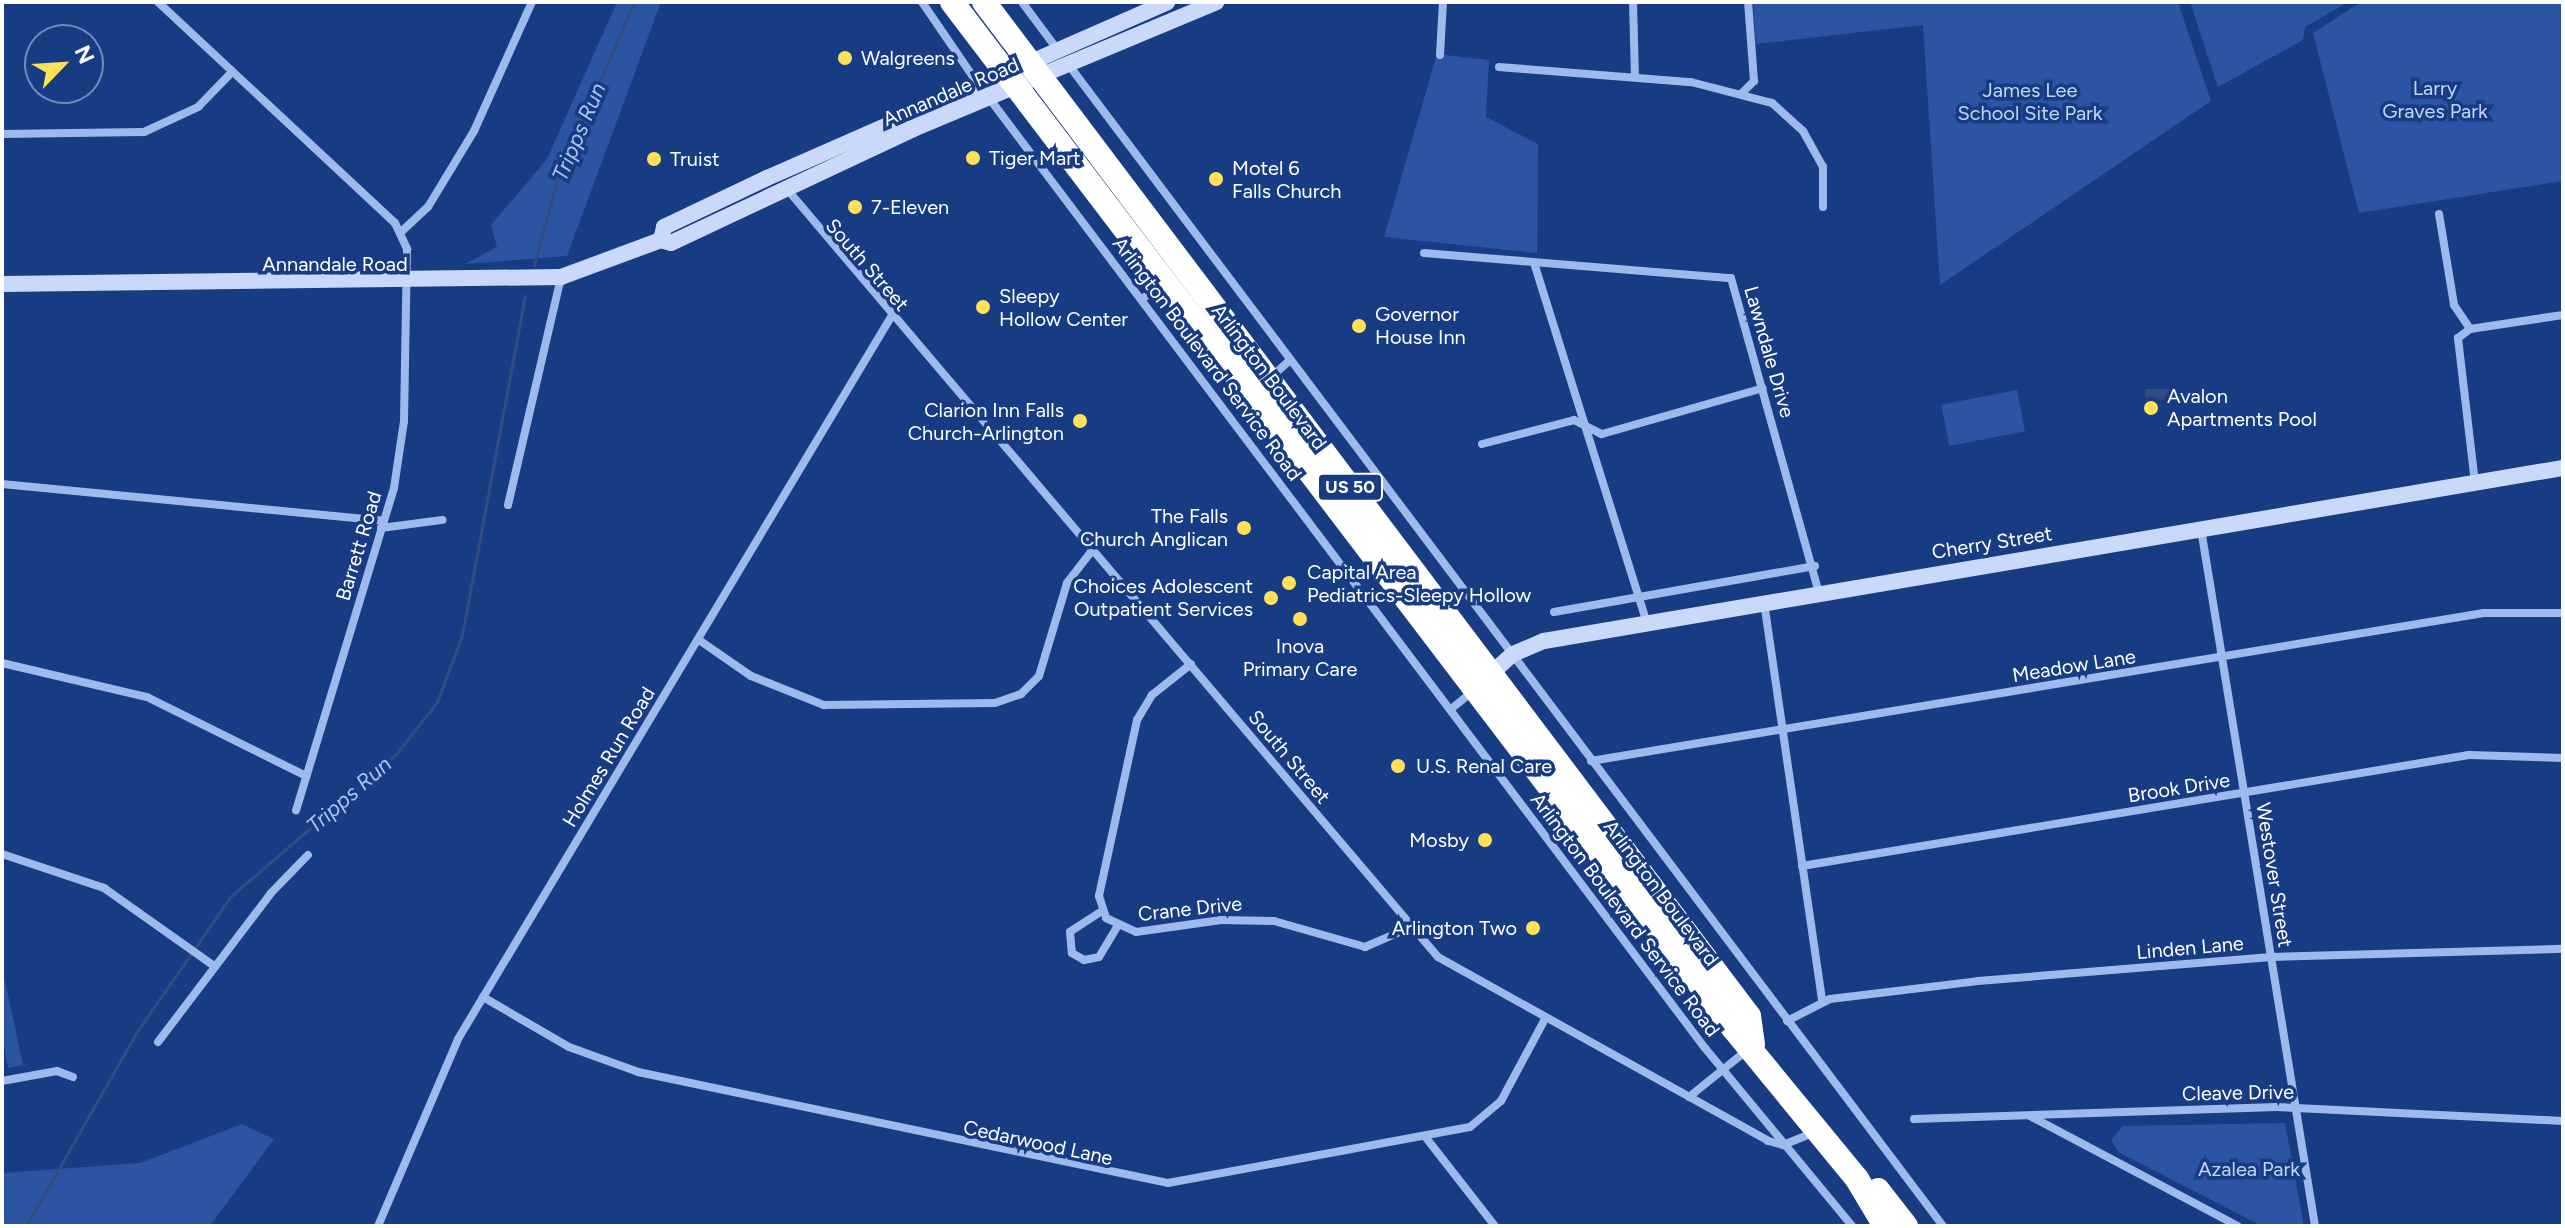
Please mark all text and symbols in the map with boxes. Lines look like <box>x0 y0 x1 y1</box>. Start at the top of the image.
north arrow <box>24 24 104 104</box>
text: N <box>69 41 100 68</box>
place label: Walgreens <box>861 46 955 70</box>
marker: Walgreens <box>836 49 854 67</box>
street label: Annandale Road <box>879 53 1023 131</box>
park label: Larry Graves Park <box>2382 77 2488 124</box>
water label: Tripps Run <box>547 79 611 185</box>
park label: James Lee School Site Park <box>1957 79 2103 126</box>
place label: Tiger Mart <box>989 146 1080 170</box>
place label: Truist <box>670 147 720 171</box>
marker: Tiger Mart <box>964 149 982 167</box>
marker: Truist <box>645 150 663 168</box>
place label: Motel 6 Falls Church <box>1232 156 1341 203</box>
marker: Motel 6 Falls Church <box>1207 170 1225 188</box>
place label: 7-Eleven <box>871 195 949 219</box>
marker: 7-Eleven <box>846 198 864 216</box>
street label: South Street <box>820 214 914 316</box>
street label: Arlington Boulevard Service Road <box>1107 232 1307 486</box>
street label: Annandale Road <box>262 252 408 276</box>
street label: Lawndale Drive <box>1739 283 1799 421</box>
place label: Sleepy Hollow Center <box>999 284 1128 331</box>
marker: Sleepy Hollow Center <box>974 298 992 316</box>
street label: Arlington Boulevard <box>1206 299 1332 455</box>
place label: Governor House Inn <box>1375 302 1466 349</box>
marker: Governor House Inn <box>1350 317 1368 335</box>
place label: Avalon Apartments Pool <box>2167 384 2317 431</box>
place label: Clarion Inn Falls Church-Arlington <box>908 398 1064 445</box>
marker: Avalon Apartments Pool <box>2142 399 2160 417</box>
marker: Clarion Inn Falls Church-Arlington <box>1071 412 1089 430</box>
road number: US 50 <box>1316 473 1384 501</box>
street label: Barrett Road <box>331 488 387 604</box>
place label: The Falls Church Anglican <box>1080 504 1228 551</box>
marker: The Falls Church Anglican <box>1235 519 1253 537</box>
street label: Cherry Street <box>1930 522 2054 564</box>
place label: Capital Area Pediatrics-Sleepy Hollow <box>1307 560 1531 607</box>
marker: Capital Area Pediatrics-Sleepy Hollow <box>1278 572 1300 594</box>
place label: Choices Adolescent Outpatient Services <box>1073 574 1253 621</box>
marker: Choices Adolescent Outpatient Services <box>1260 587 1282 609</box>
marker: Inova Primary Care <box>1289 608 1311 630</box>
place label: Inova Primary Care <box>1243 634 1357 681</box>
street label: Meadow Lane <box>2011 644 2137 688</box>
street label: Holmes Run Road <box>558 683 660 831</box>
street label: South Street <box>1243 705 1335 809</box>
water label: Tripps Run <box>301 751 397 839</box>
place label: U.S. Renal Care <box>1416 754 1552 778</box>
marker: U.S. Renal Care <box>1387 755 1409 777</box>
street label: Brook Drive <box>2126 768 2232 808</box>
street label: Arlington Boulevard Service Road <box>1525 788 1725 1042</box>
street label: Westover Street <box>2251 801 2297 949</box>
street label: Arlington Boulevard <box>1598 815 1724 971</box>
place label: Mosby <box>1409 828 1469 852</box>
marker: Mosby <box>1476 831 1494 849</box>
street label: Crane Drive <box>1137 892 1243 926</box>
place label: Arlington Two <box>1392 916 1517 940</box>
marker: Arlington Two <box>1524 919 1542 937</box>
street label: Linden Lane <box>2135 931 2245 965</box>
street label: Cleave Drive <box>2182 1080 2294 1106</box>
street label: Cedarwood Lane <box>961 1115 1115 1171</box>
park label: Azalea Park <box>2198 1157 2300 1181</box>

